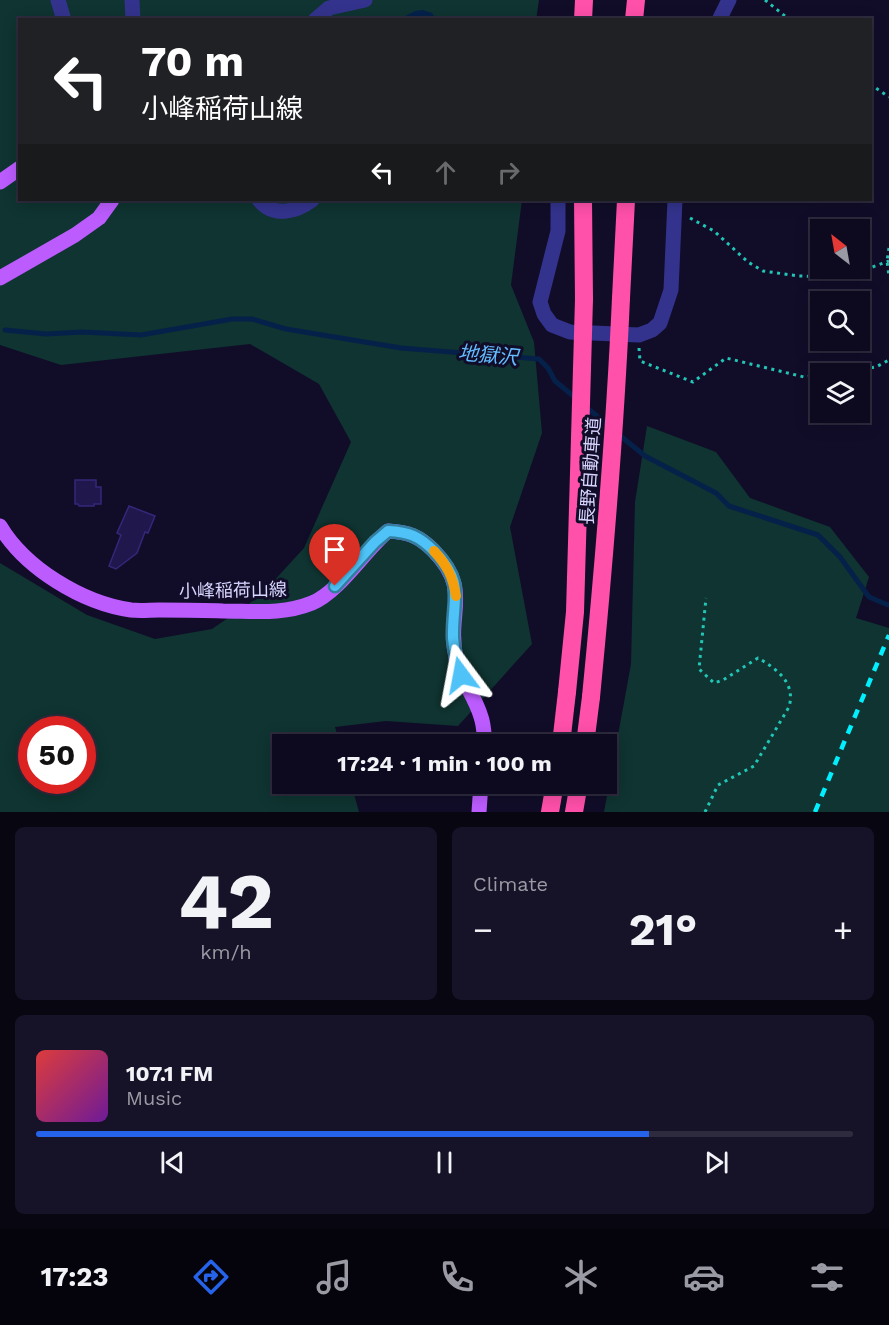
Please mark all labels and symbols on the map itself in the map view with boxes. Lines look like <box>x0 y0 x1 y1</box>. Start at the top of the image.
north arrow <box>810 219 870 279</box>
water label: 地獄沢 <box>457 340 522 370</box>
street label: 長野自動車道 <box>576 416 604 526</box>
pin <box>309 524 360 586</box>
street label: 小峰稲荷山線 <box>179 579 287 601</box>
position arrow <box>429 643 493 707</box>
speed limit sign: 50 <box>18 716 96 794</box>

